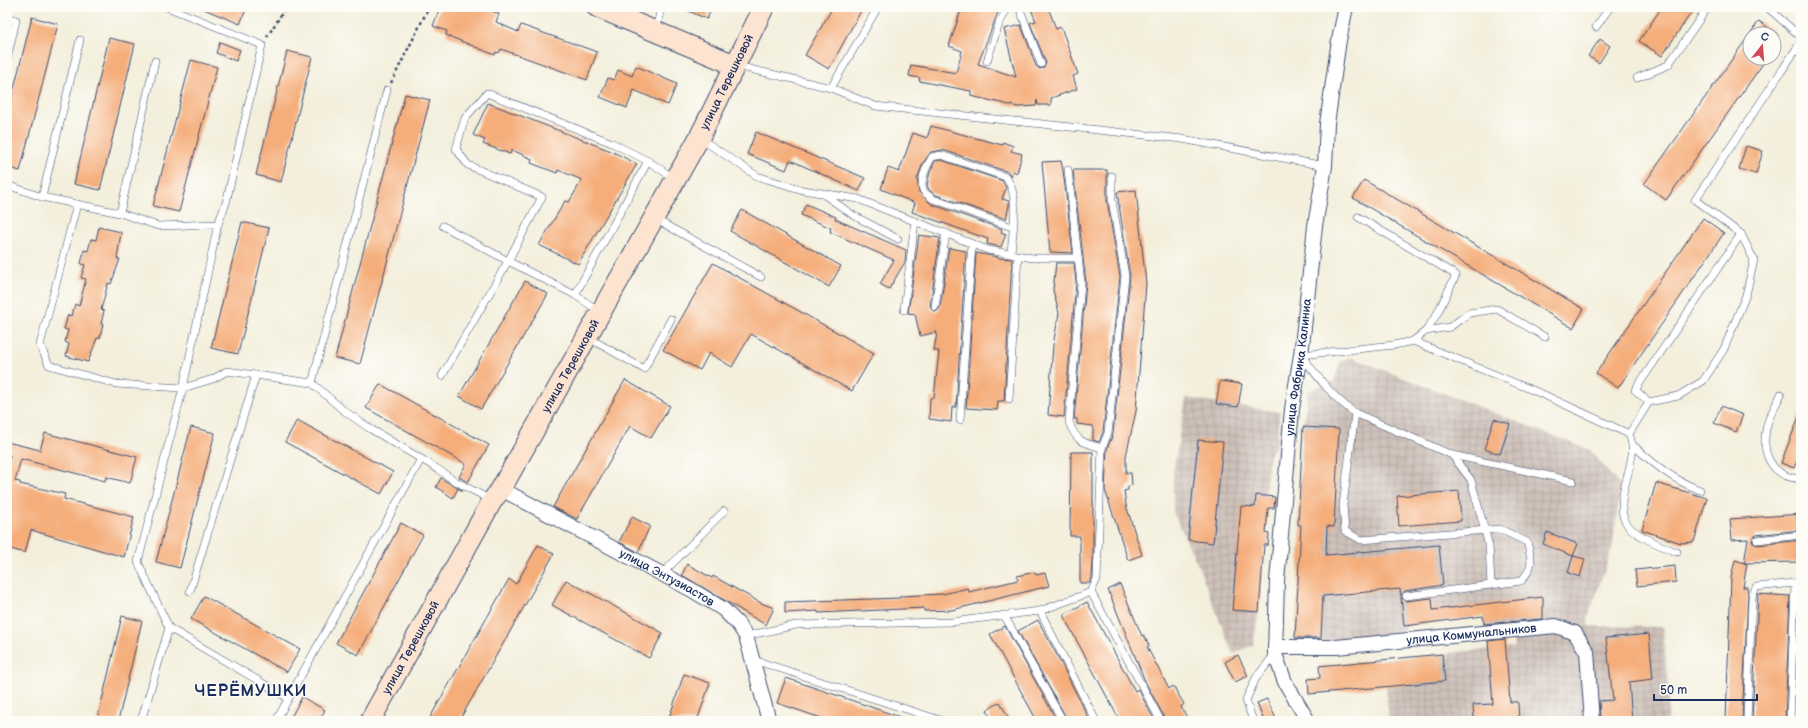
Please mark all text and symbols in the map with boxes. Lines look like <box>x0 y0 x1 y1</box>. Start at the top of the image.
north arrow <box>1742 26 1782 66</box>
text: С <box>1759 30 1771 44</box>
street label: улица Терешковой <box>697 32 757 132</box>
street label: улица Фабрика Калиниа <box>1282 298 1315 436</box>
street label: улица Терешковой <box>538 316 603 415</box>
street label: улица Энтузиастов <box>617 545 718 610</box>
street label: улица Терешковой <box>379 598 443 697</box>
street label: улица Коммунальников <box>1406 620 1538 648</box>
scale bar <box>1654 676 1757 702</box>
district label: ЧЕРЁМУШКИ <box>194 680 308 701</box>
text: 50 m <box>1660 683 1687 698</box>

